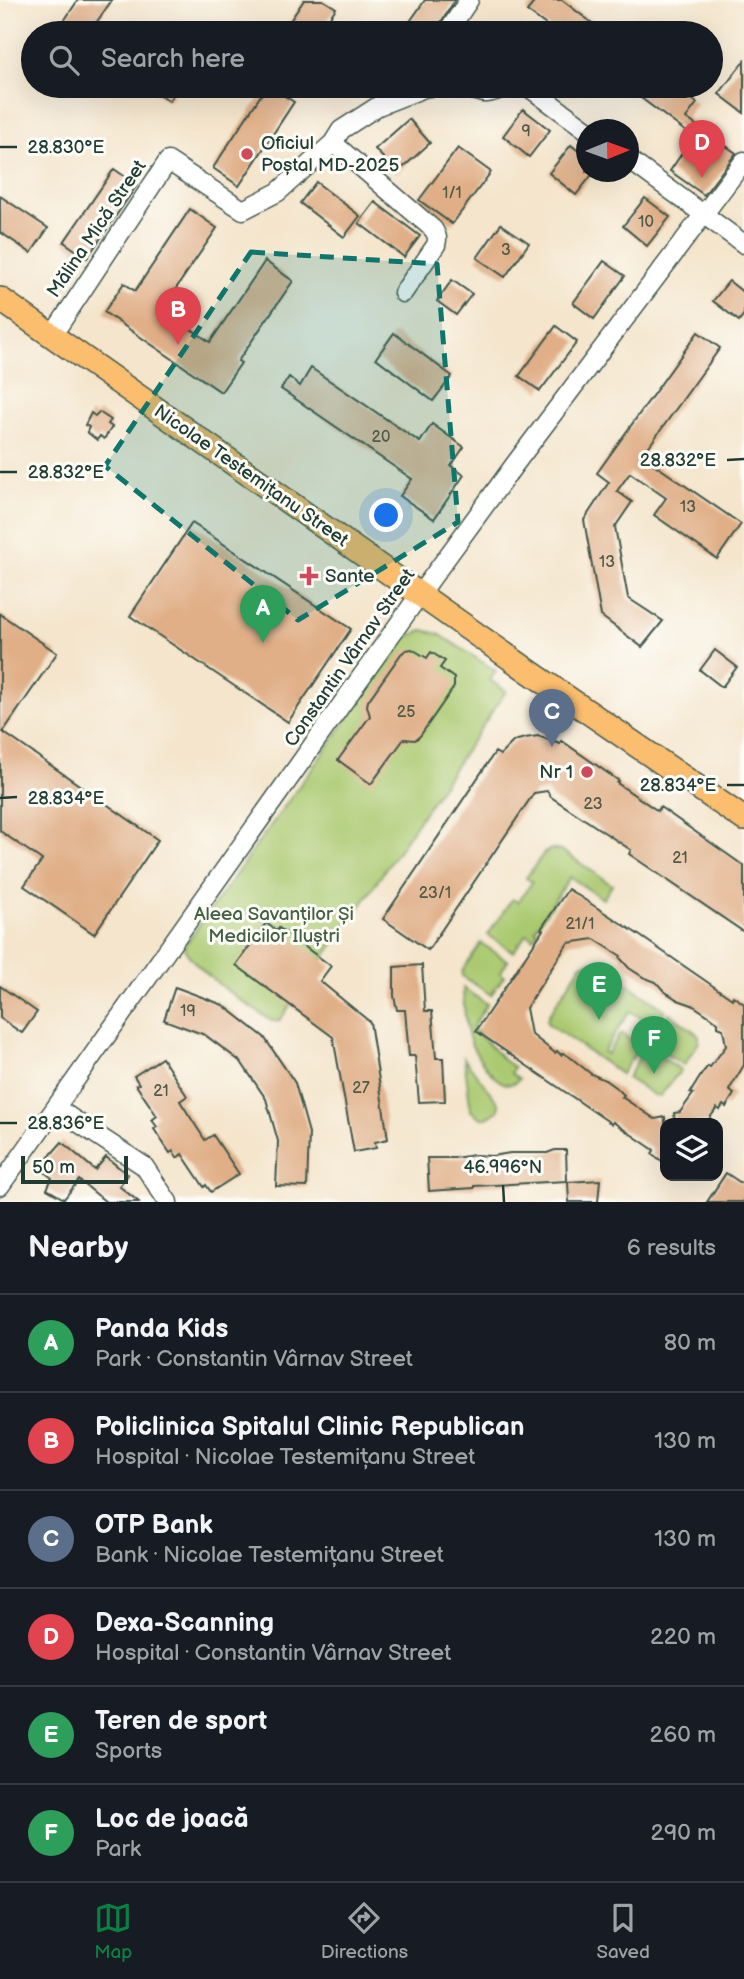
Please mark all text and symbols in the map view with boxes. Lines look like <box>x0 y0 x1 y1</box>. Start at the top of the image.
search box <box>21 21 723 98</box>
icon: search <box>45 41 83 79</box>
text: Search here <box>101 44 245 75</box>
north arrow <box>576 119 639 182</box>
pin: D <box>679 120 725 178</box>
house number: 9 <box>521 122 531 141</box>
place label: Oficiul Poștal MD-2025 <box>261 132 400 177</box>
text: 28.830°E <box>28 137 105 158</box>
marker: Oficiul Poștal MD-2025 <box>239 146 255 162</box>
street label: Mălina Mică Street <box>42 156 152 302</box>
house number: 1/1 <box>442 184 462 203</box>
house number: 10 <box>638 213 654 232</box>
house number: 3 <box>501 241 511 260</box>
pin: B <box>155 287 201 345</box>
street label: Nicolae Testemițanu Street <box>149 400 353 552</box>
house number: 20 <box>372 428 390 447</box>
text: 28.832°E <box>640 450 716 471</box>
text: 28.832°E <box>28 462 104 483</box>
your location <box>369 498 403 532</box>
house number: 13 <box>680 498 696 517</box>
house number: 13 <box>599 553 615 572</box>
street label: Constantin Vârnav Street <box>280 564 420 751</box>
place label: Sante <box>325 565 375 588</box>
marker: Sante <box>299 566 319 586</box>
pin: A <box>240 585 286 643</box>
pin: C <box>529 689 575 747</box>
house number: 25 <box>397 703 415 722</box>
place label: Nr 1 <box>539 761 573 784</box>
marker: Nr 1 <box>579 764 595 780</box>
text: 28.834°E <box>640 775 716 796</box>
text: 28.834°E <box>28 788 104 809</box>
house number: 23 <box>584 795 603 814</box>
house number: 21 <box>672 849 688 868</box>
house number: 23/1 <box>419 884 451 903</box>
park label: Aleea Savanților Și Medicilor Iluștri <box>194 903 354 948</box>
house number: 21/1 <box>566 915 594 934</box>
pin: E <box>576 962 622 1020</box>
house number: 19 <box>180 1002 196 1021</box>
pin: F <box>631 1016 677 1074</box>
house number: 27 <box>352 1079 370 1098</box>
house number: 21 <box>153 1082 169 1101</box>
text: 28.836°E <box>28 1113 105 1134</box>
map controls <box>660 1118 723 1181</box>
button: layers <box>660 1118 723 1181</box>
scale bar <box>21 1153 128 1185</box>
text: 50 m <box>32 1156 75 1179</box>
text: 46.996°N <box>464 1157 542 1178</box>
text: Nearby <box>28 1230 128 1266</box>
text: 6 results <box>627 1234 716 1262</box>
text: Panda Kids <box>95 1314 228 1345</box>
text: A <box>44 1329 58 1357</box>
text: 80 m <box>664 1329 716 1357</box>
text: Park · Constantin Vârnav Street <box>95 1345 413 1373</box>
text: Policlinica Spitalul Clinic Republican <box>95 1412 525 1443</box>
text: B <box>43 1427 59 1455</box>
text: 130 m <box>654 1427 716 1455</box>
text: Hospital · Nicolae Testemițanu Street <box>95 1443 475 1471</box>
text: OTP Bank <box>95 1510 213 1541</box>
text: C <box>43 1525 59 1553</box>
text: 130 m <box>654 1525 716 1553</box>
text: Bank · Nicolae Testemițanu Street <box>95 1541 444 1569</box>
text: Dexa-Scanning <box>95 1608 274 1639</box>
text: D <box>43 1623 59 1651</box>
text: 220 m <box>650 1623 716 1651</box>
text: Hospital · Constantin Vârnav Street <box>95 1639 451 1667</box>
text: Teren de sport <box>95 1706 267 1737</box>
text: E <box>44 1721 58 1749</box>
text: 260 m <box>650 1721 716 1749</box>
text: Sports <box>95 1737 162 1765</box>
text: Loc de joacă <box>95 1804 249 1835</box>
text: F <box>44 1819 58 1847</box>
text: 290 m <box>650 1819 716 1847</box>
text: Park <box>95 1835 141 1863</box>
tab: Map <box>94 1899 132 1964</box>
tab: Directions <box>321 1899 408 1964</box>
tab: Saved <box>596 1899 650 1964</box>

